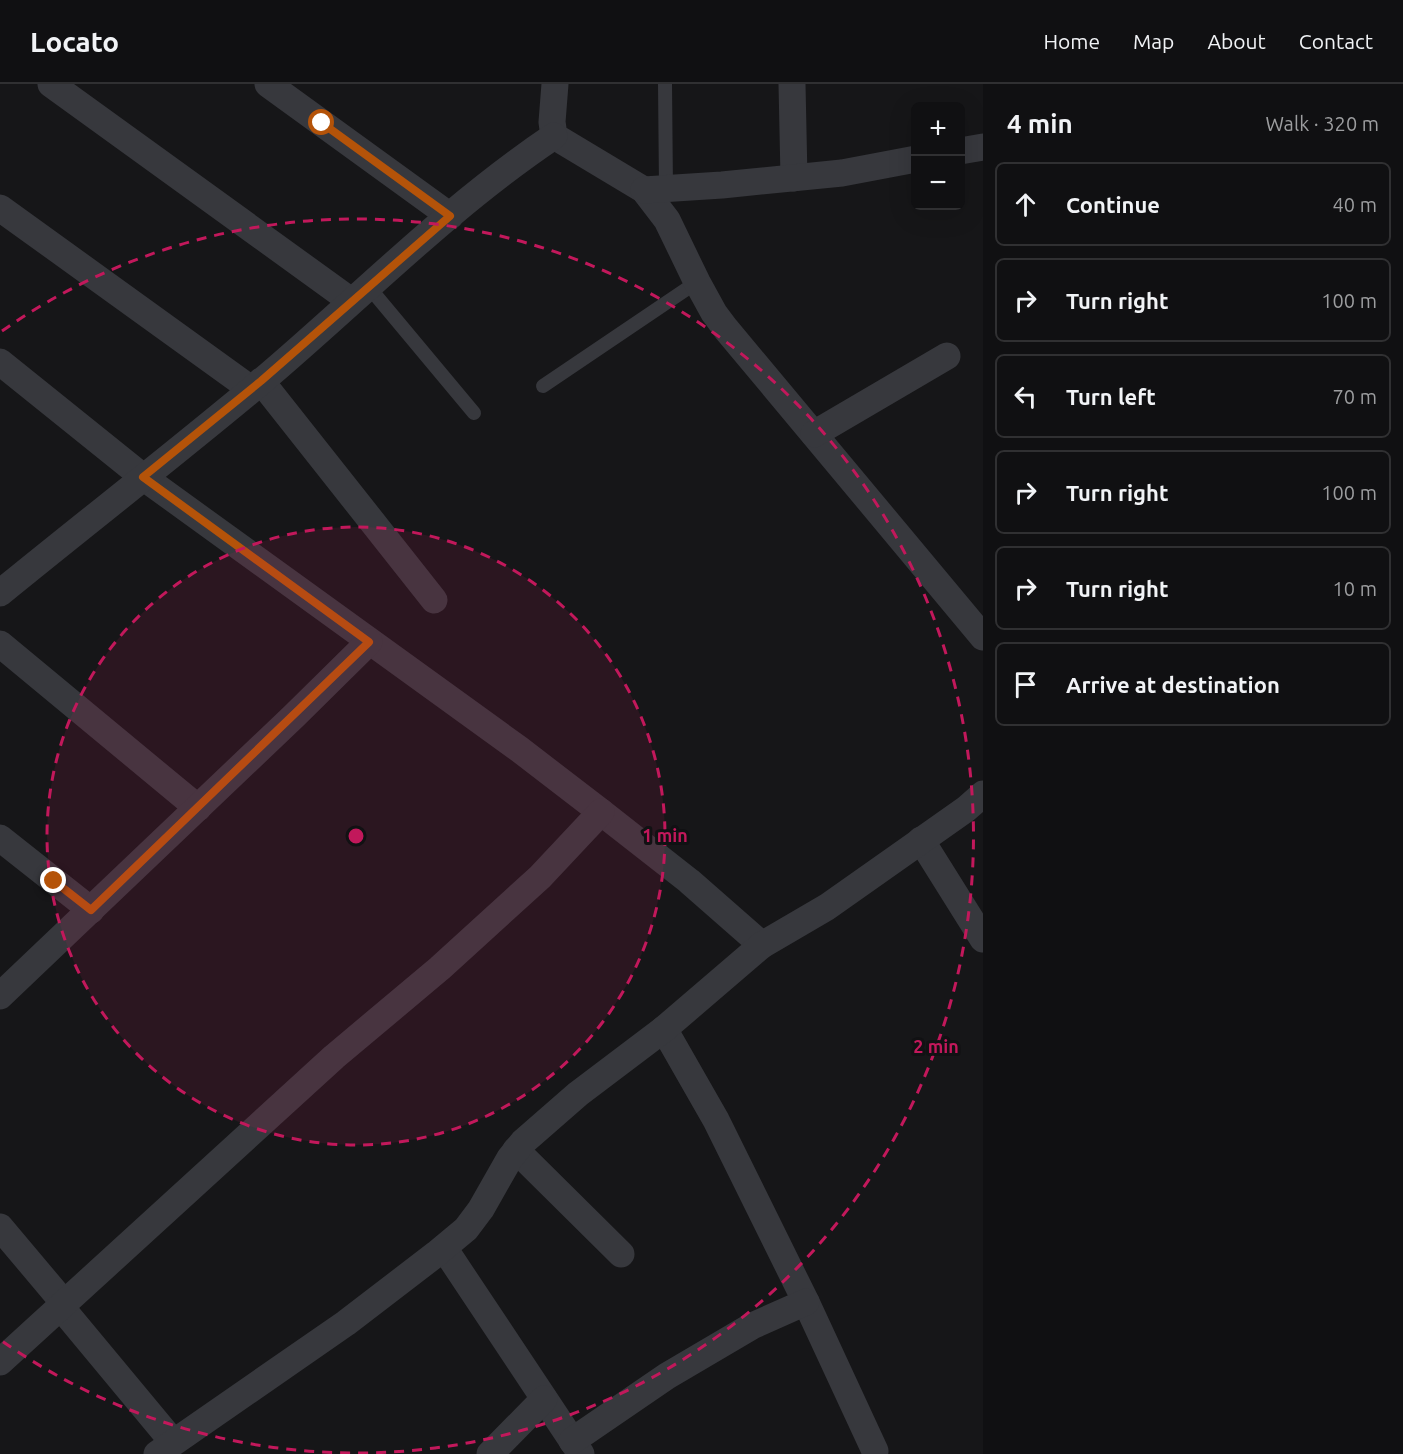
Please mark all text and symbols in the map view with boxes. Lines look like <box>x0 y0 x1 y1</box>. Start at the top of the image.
text: Locato <box>30 26 119 57</box>
text: Home <box>1043 29 1100 53</box>
text: Map <box>1133 29 1174 53</box>
text: About <box>1207 29 1266 53</box>
text: Contact <box>1299 29 1373 53</box>
map controls <box>911 102 965 210</box>
button: + <box>911 102 965 156</box>
route start <box>308 109 334 135</box>
text: 4 min <box>1007 109 1073 138</box>
text: Walk · 320 m <box>1266 112 1379 135</box>
button: − <box>911 156 965 210</box>
icon: ahead <box>1009 188 1042 221</box>
text: Continue <box>1066 192 1160 217</box>
text: 40 m <box>1333 193 1377 216</box>
icon: right <box>1009 284 1042 317</box>
text: Turn right <box>1066 288 1168 313</box>
text: 100 m <box>1321 289 1377 312</box>
icon: left <box>1009 380 1042 413</box>
text: Turn left <box>1066 384 1156 409</box>
text: 70 m <box>1333 385 1377 408</box>
icon: right <box>1009 476 1042 509</box>
text: Turn right <box>1066 480 1168 505</box>
text: 100 m <box>1321 481 1377 504</box>
icon: right <box>1009 572 1042 605</box>
text: Turn right <box>1066 576 1168 601</box>
text: 10 m <box>1333 577 1377 600</box>
icon: arrive <box>1009 668 1042 701</box>
text: Arrive at destination <box>1066 672 1280 697</box>
text: 1 min <box>642 825 688 845</box>
centre of rings <box>346 826 366 846</box>
route end <box>40 867 66 893</box>
text: 2 min <box>913 1036 959 1056</box>

